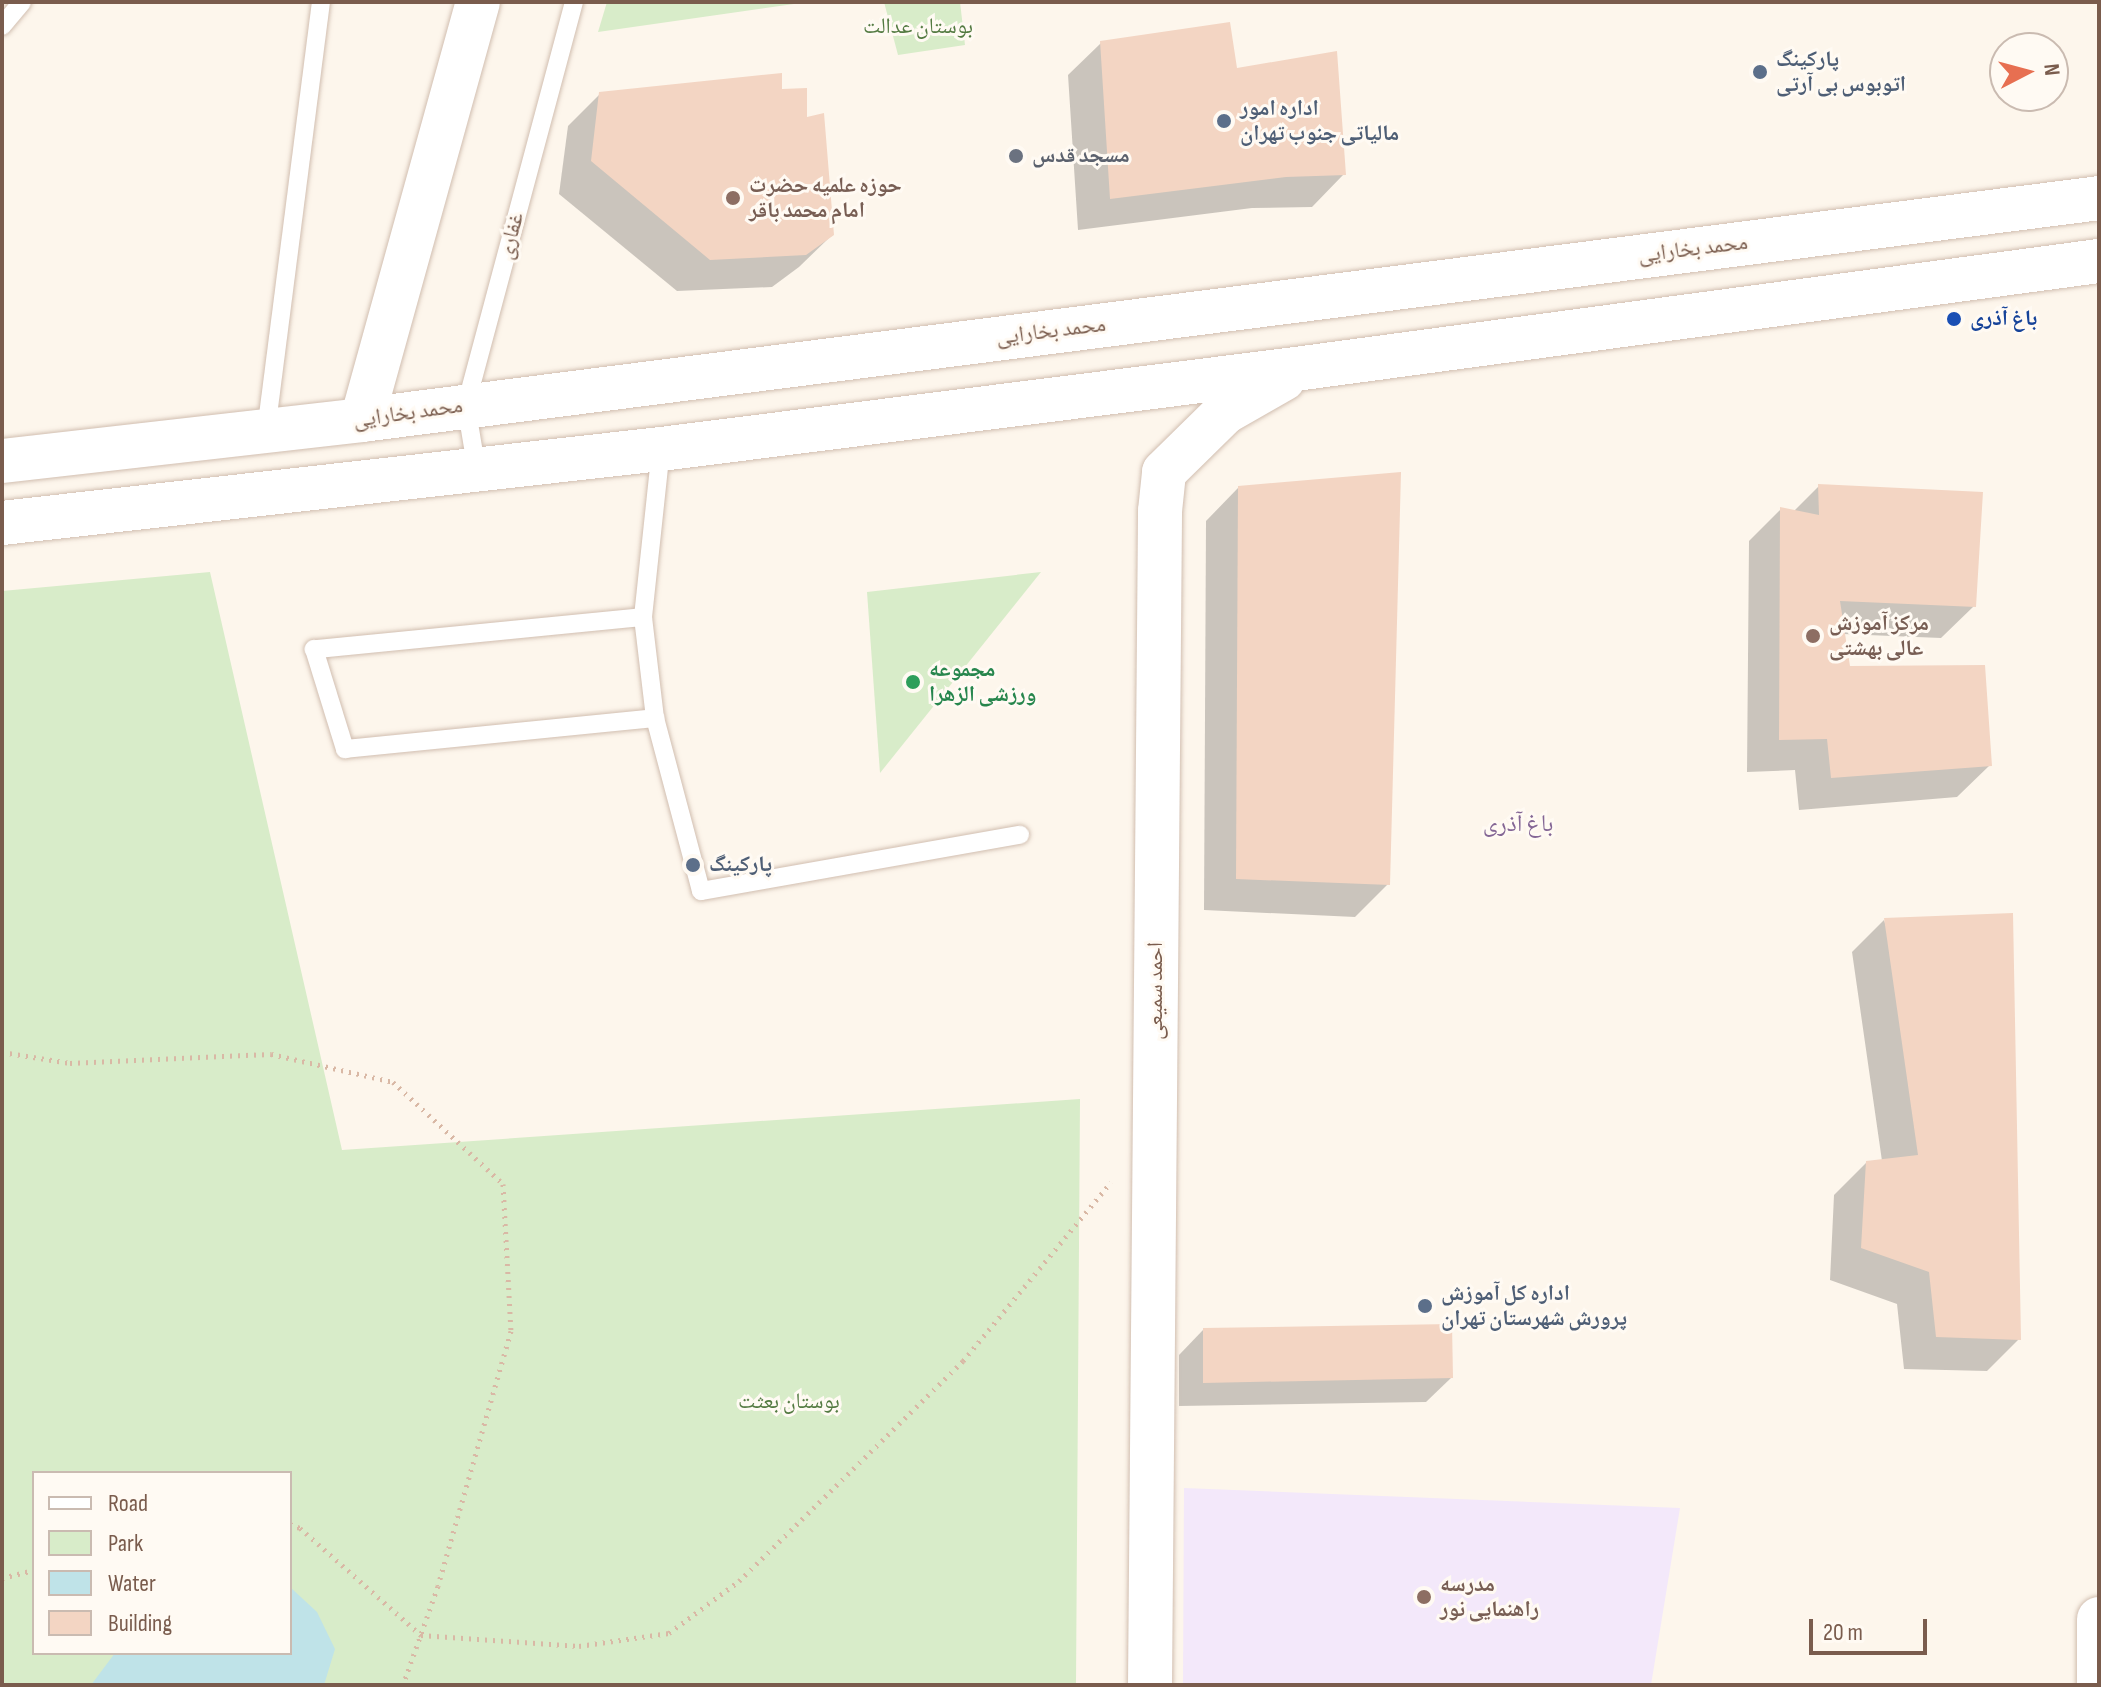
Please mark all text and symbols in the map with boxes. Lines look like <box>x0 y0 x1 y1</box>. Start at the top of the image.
park label: بوستان عدالت <box>863 14 973 40</box>
north arrow <box>1989 32 2069 112</box>
place label: پارکینگ اتوبوس بی آرتی <box>1776 46 1906 98</box>
text: N <box>2037 62 2065 77</box>
marker: پارکینگ اتوبوس بی آرتی <box>1751 63 1769 81</box>
place label: اداره امور مالیاتی جنوب تهران <box>1240 95 1399 146</box>
marker: اداره امور مالیاتی جنوب تهران <box>1215 112 1233 130</box>
place label: مسجد قدس <box>1032 143 1130 169</box>
marker: مسجد قدس <box>1007 147 1025 165</box>
place label: حوزه علمیه حضرت امام محمد باقر <box>749 172 902 224</box>
marker: حوزه علمیه حضرت امام محمد باقر <box>724 189 742 207</box>
street label: غفاری <box>492 210 530 262</box>
street label: محمد بخارایی <box>1637 229 1749 269</box>
place label: باغ آذری <box>1970 306 2037 332</box>
marker: باغ آذری <box>1945 310 1963 328</box>
street label: محمد بخارایی <box>995 311 1107 351</box>
street label: محمد بخارایی <box>352 392 464 434</box>
place label: مرکز آموزش عالی بهشتی <box>1829 610 1929 662</box>
marker: مرکز آموزش عالی بهشتی <box>1804 627 1822 645</box>
place label: مجموعه ورزشی الزهرا <box>929 656 1037 708</box>
marker: مجموعه ورزشی الزهرا <box>904 673 922 691</box>
district label: باغ آذری <box>1483 810 1553 838</box>
place label: پارکینگ <box>709 852 772 878</box>
marker: پارکینگ <box>684 856 702 874</box>
street label: احمد سمیعی <box>1143 942 1169 1040</box>
place label: اداره کل آموزش پرورش شهرستان تهران <box>1441 1280 1627 1332</box>
marker: اداره کل آموزش پرورش شهرستان تهران <box>1416 1297 1434 1315</box>
park label: بوستان بعثت <box>738 1389 840 1415</box>
legend <box>32 1471 292 1655</box>
text: Road <box>108 1489 148 1518</box>
text: Park <box>108 1529 143 1558</box>
text: Water <box>108 1569 156 1598</box>
place label: مدرسه راهنمایی نور <box>1440 1571 1539 1622</box>
marker: مدرسه راهنمایی نور <box>1415 1588 1433 1606</box>
scale bar <box>1813 1603 1931 1653</box>
text: Building <box>108 1609 172 1638</box>
text: 20 m <box>1823 1618 1863 1647</box>

